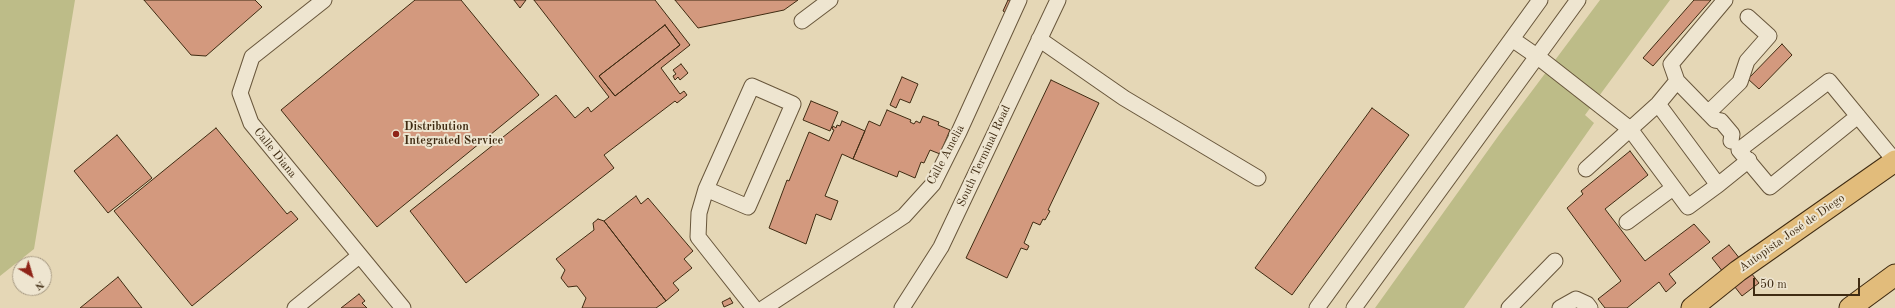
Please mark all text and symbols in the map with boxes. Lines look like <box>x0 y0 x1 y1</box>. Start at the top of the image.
street label: South Terminal Road <box>954 103 1014 209</box>
place label: Distribution Integrated Service <box>404 120 503 148</box>
street label: Calle Amelia <box>924 123 968 187</box>
street label: Calle Diana <box>250 125 300 181</box>
marker: Distribution Integrated Service <box>391 129 401 139</box>
street label: Autopista José de Diego <box>1736 191 1848 275</box>
north arrow <box>12 256 52 296</box>
scale bar <box>1755 270 1862 296</box>
text: N <box>32 278 46 292</box>
text: 50 m <box>1760 279 1787 291</box>

